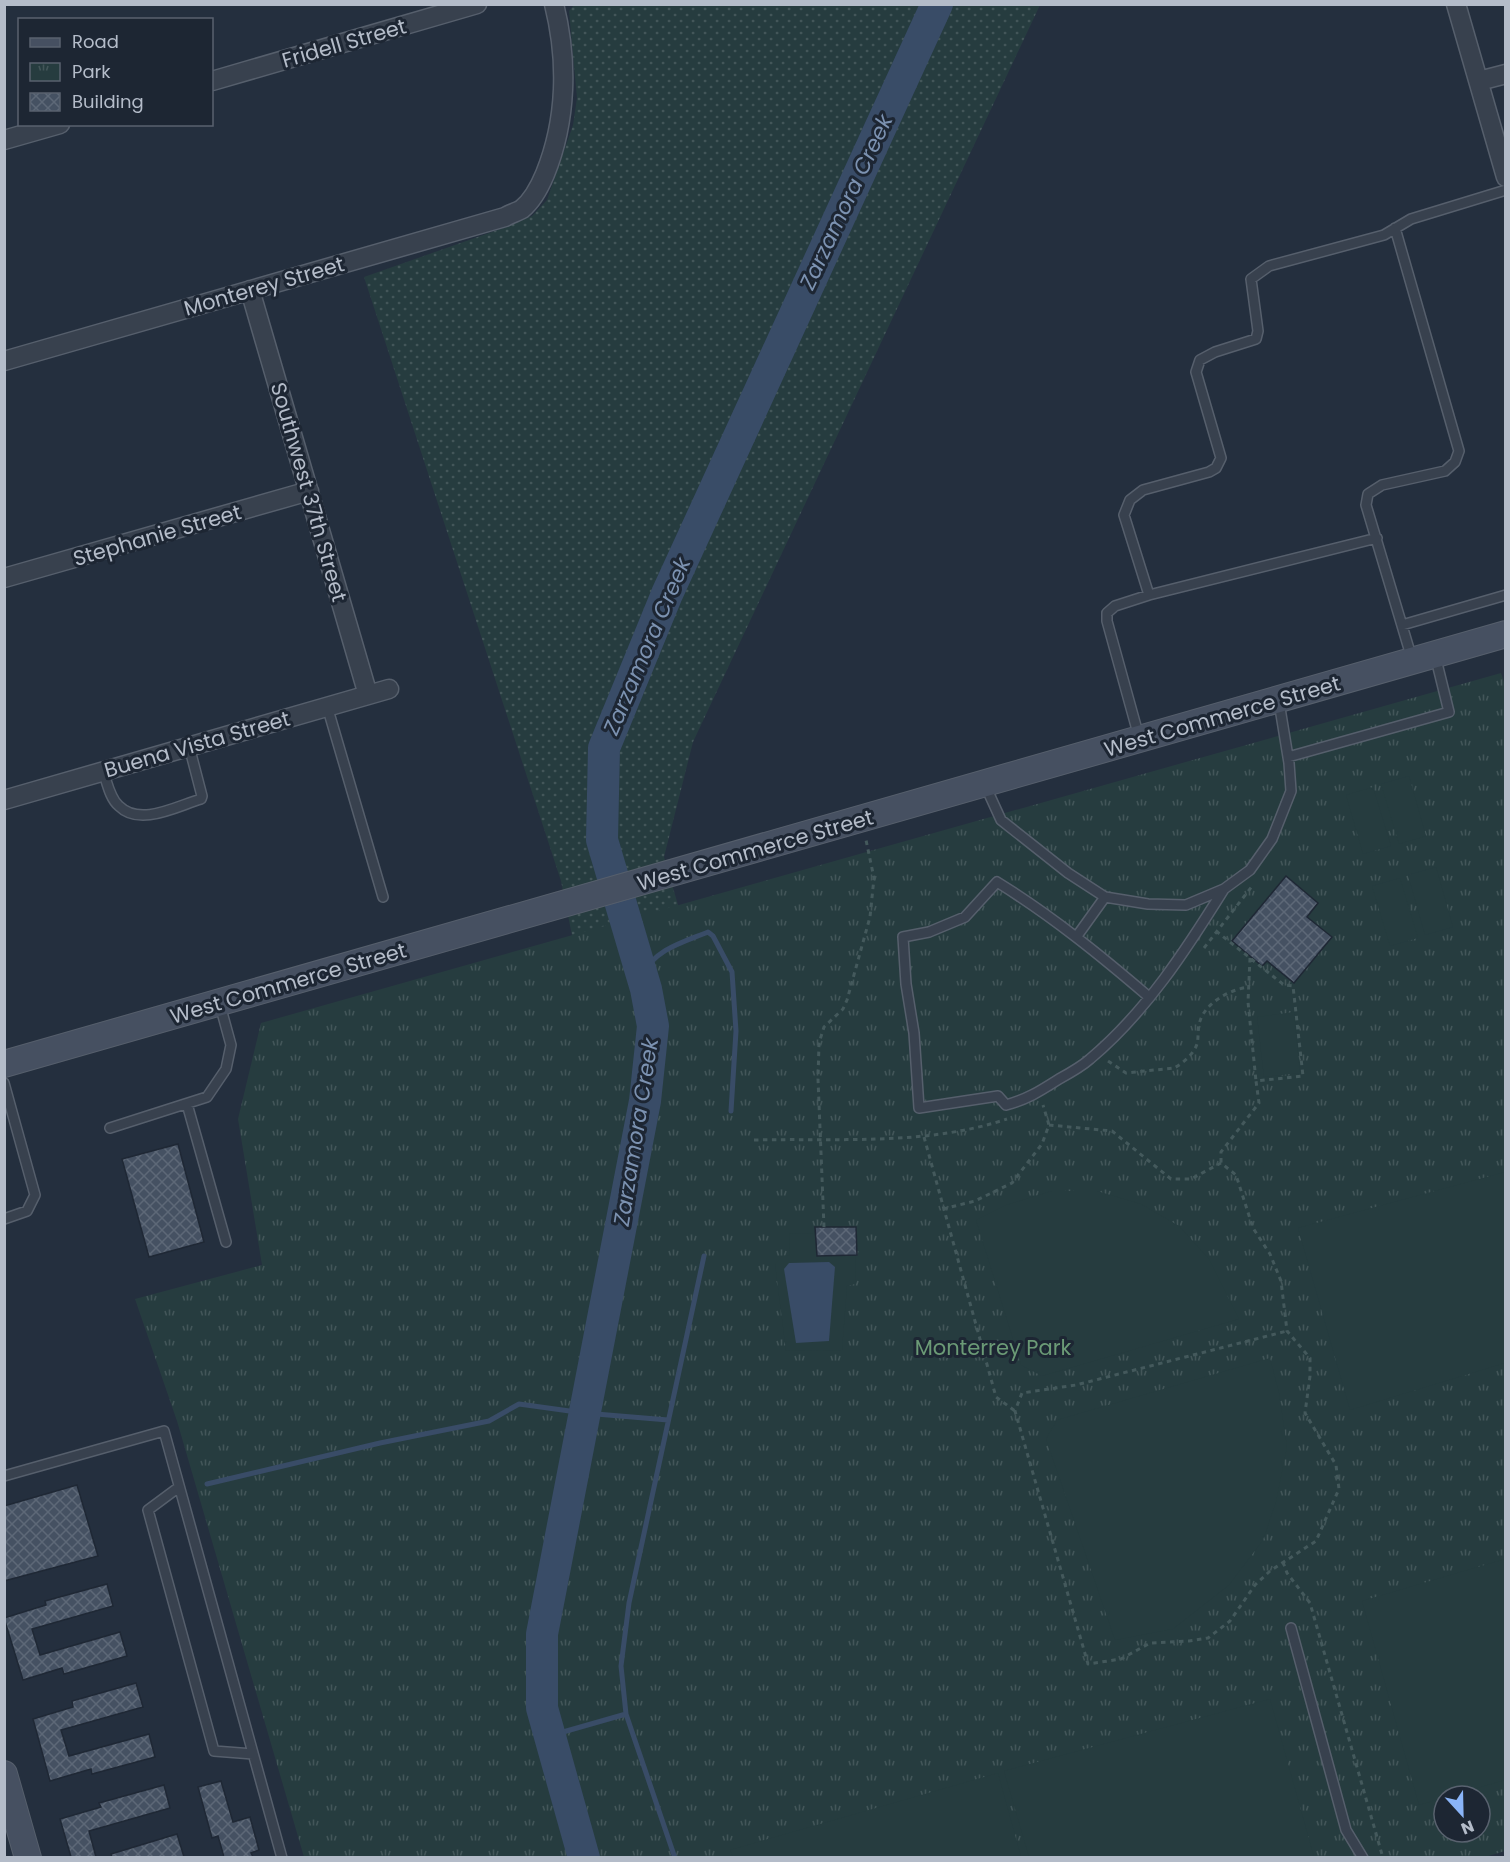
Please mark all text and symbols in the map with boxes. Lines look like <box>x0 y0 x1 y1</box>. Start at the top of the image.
street label: Fridell Street <box>278 11 410 75</box>
legend <box>18 18 213 126</box>
text: Road <box>72 29 119 54</box>
text: Park <box>72 59 111 84</box>
text: Building <box>72 89 144 114</box>
water label: Zarzamora Creek <box>791 108 901 296</box>
street label: Monterey Street <box>181 249 347 323</box>
street label: Southwest 37th Street <box>264 379 354 605</box>
street label: Stephanie Street <box>70 497 244 573</box>
water label: Zarzamora Creek <box>595 551 699 740</box>
street label: West Commerce Street <box>1101 668 1343 764</box>
street label: Buena Vista Street <box>101 704 293 784</box>
street label: West Commerce Street <box>634 802 876 898</box>
street label: West Commerce Street <box>167 935 409 1031</box>
water label: Zarzamora Creek <box>606 1034 666 1229</box>
park label: Monterrey Park <box>915 1333 1072 1362</box>
north arrow <box>1432 1784 1492 1844</box>
text: N <box>1458 1815 1477 1840</box>

